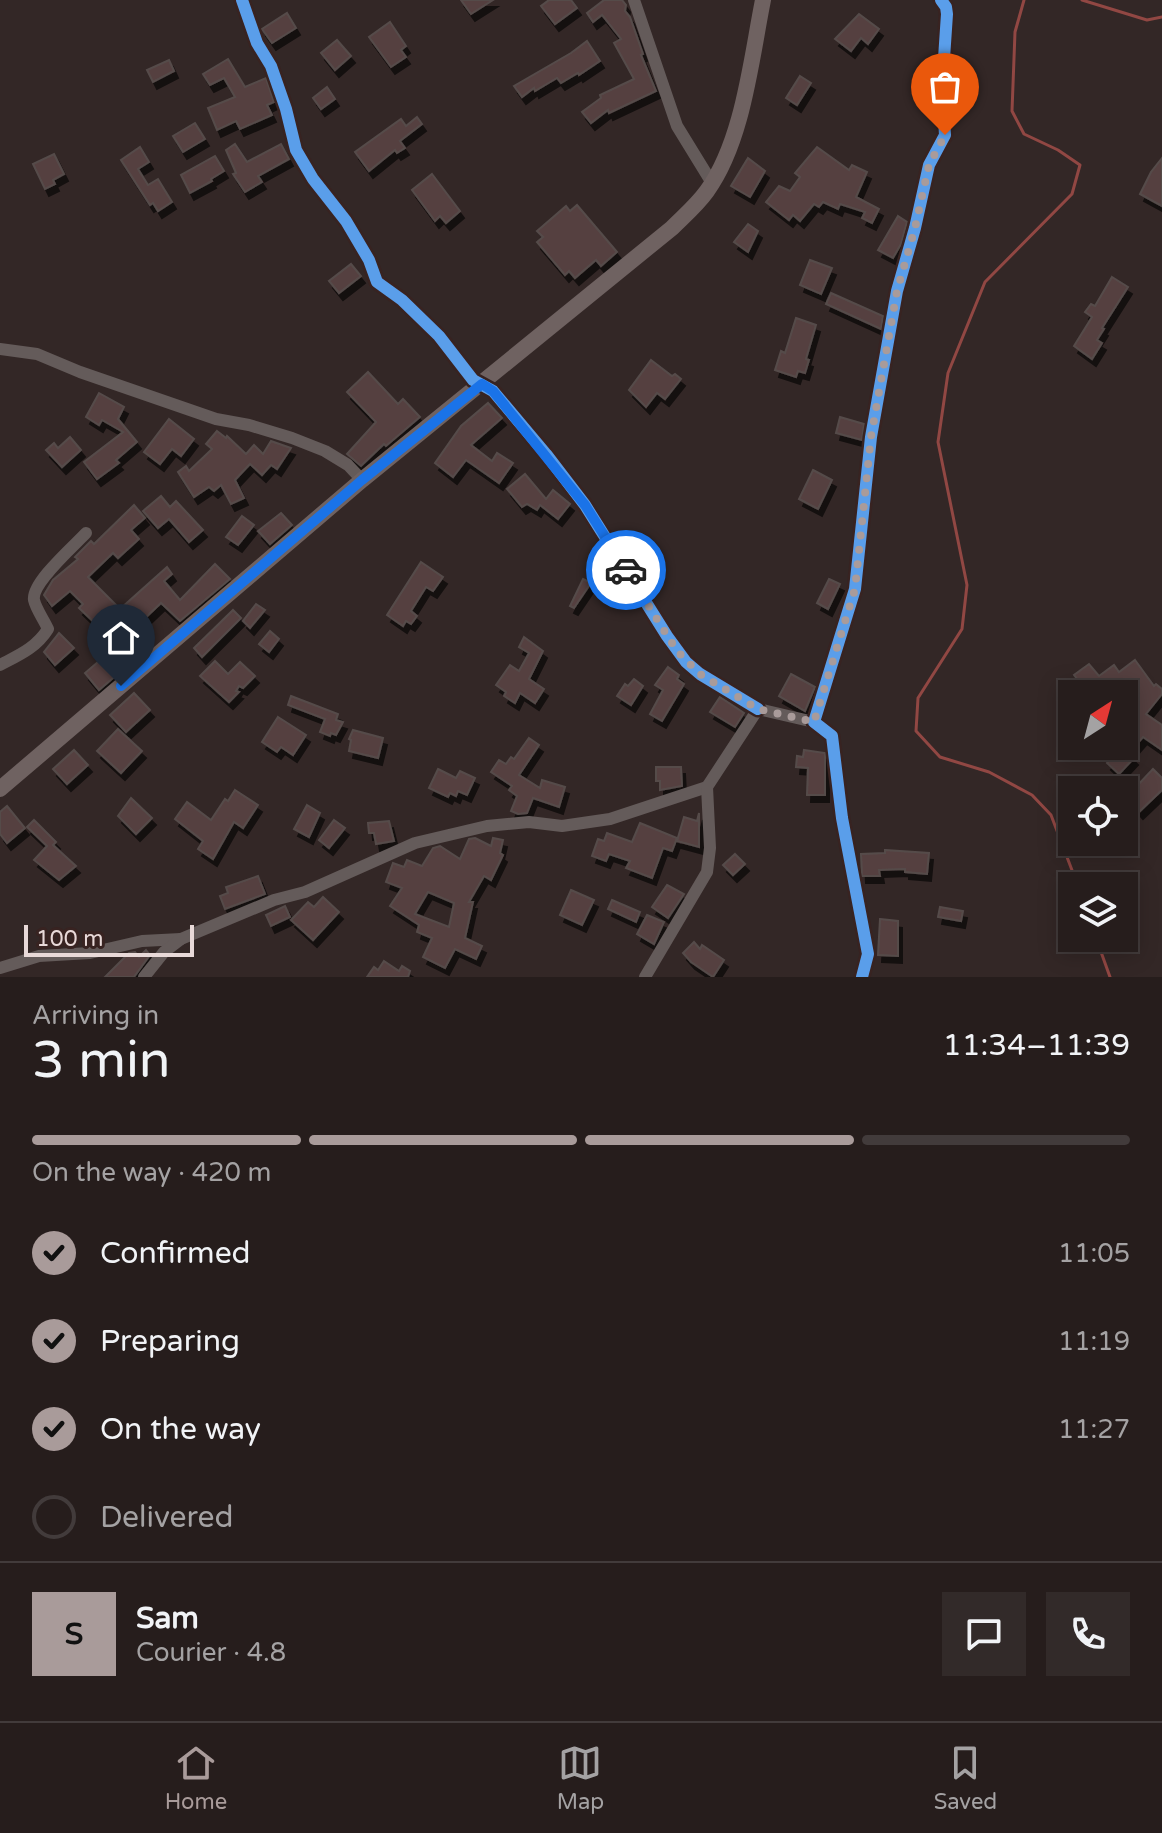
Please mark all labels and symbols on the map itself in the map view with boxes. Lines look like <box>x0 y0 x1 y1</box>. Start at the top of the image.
pin <box>911 53 979 135</box>
courier <box>586 530 666 610</box>
pin <box>87 604 155 686</box>
north arrow <box>1058 680 1138 760</box>
scale bar <box>24 921 194 957</box>

